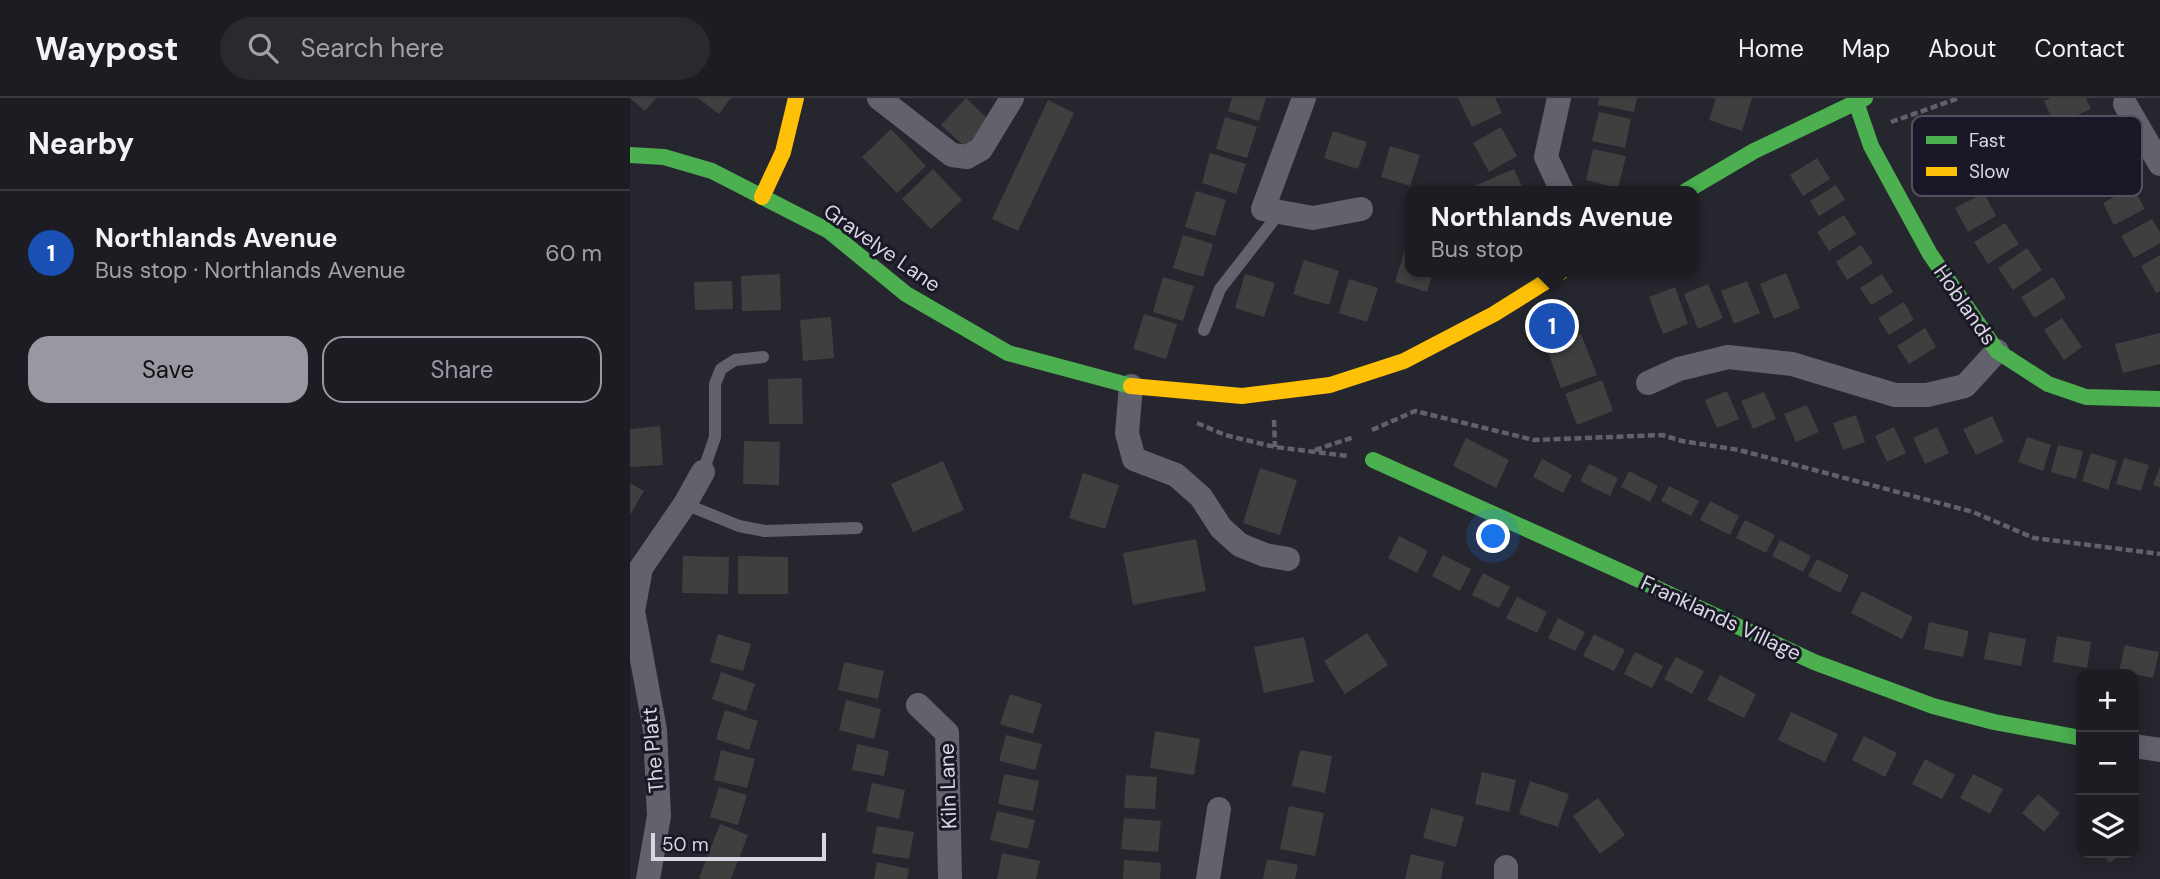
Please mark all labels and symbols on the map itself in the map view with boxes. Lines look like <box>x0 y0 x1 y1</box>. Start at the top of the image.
legend <box>1912 116 2142 196</box>
text: Fast <box>1969 128 2005 153</box>
text: Slow <box>1969 159 2010 184</box>
street label: Gravelye Lane <box>818 197 946 299</box>
street label: Hoblands <box>1927 259 2003 351</box>
pin: 1 <box>1529 300 1575 352</box>
your location <box>1476 519 1510 553</box>
street label: Franklands Village <box>1636 569 1806 667</box>
street label: The Platt <box>635 706 671 794</box>
street label: Kiln Lane <box>933 742 963 830</box>
scale bar <box>651 830 826 862</box>

